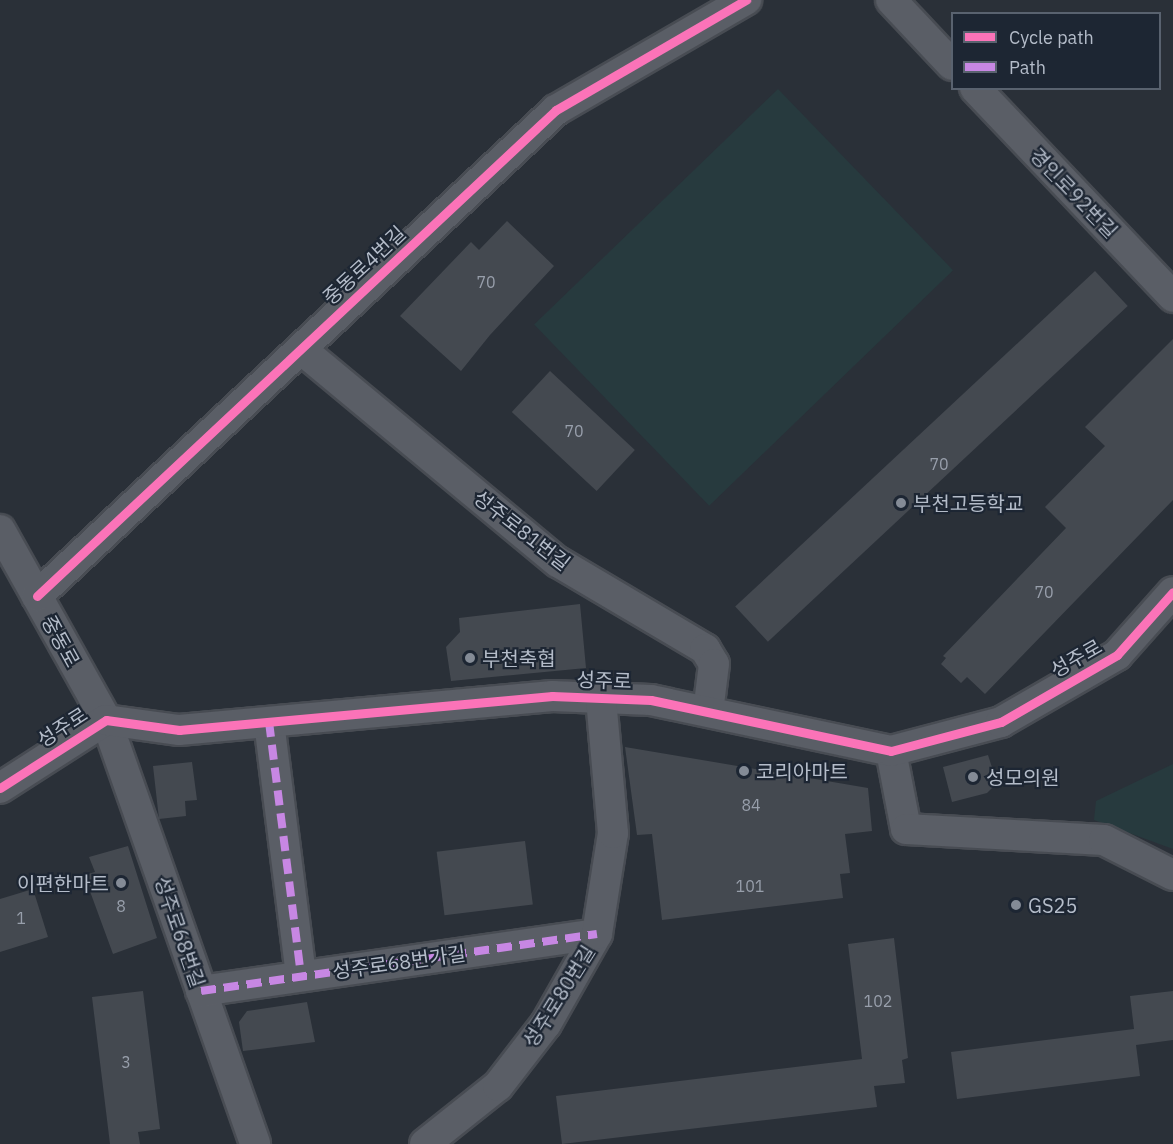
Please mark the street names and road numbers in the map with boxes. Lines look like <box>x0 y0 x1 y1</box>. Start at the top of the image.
street label: 경인로92번길 <box>1025 143 1123 243</box>
street label: 중동로4번길 <box>318 221 410 309</box>
street label: 성주로81번길 <box>469 485 575 575</box>
street label: 중동로 <box>37 611 85 671</box>
street label: 성주로 <box>1046 634 1106 682</box>
street label: 성주로 <box>576 667 632 693</box>
street label: 성주로 <box>32 702 92 752</box>
street label: 성주로68번길 <box>150 873 210 991</box>
street label: 성주로80번길 <box>518 940 600 1052</box>
street label: 성주로68번가길 <box>331 941 467 983</box>

